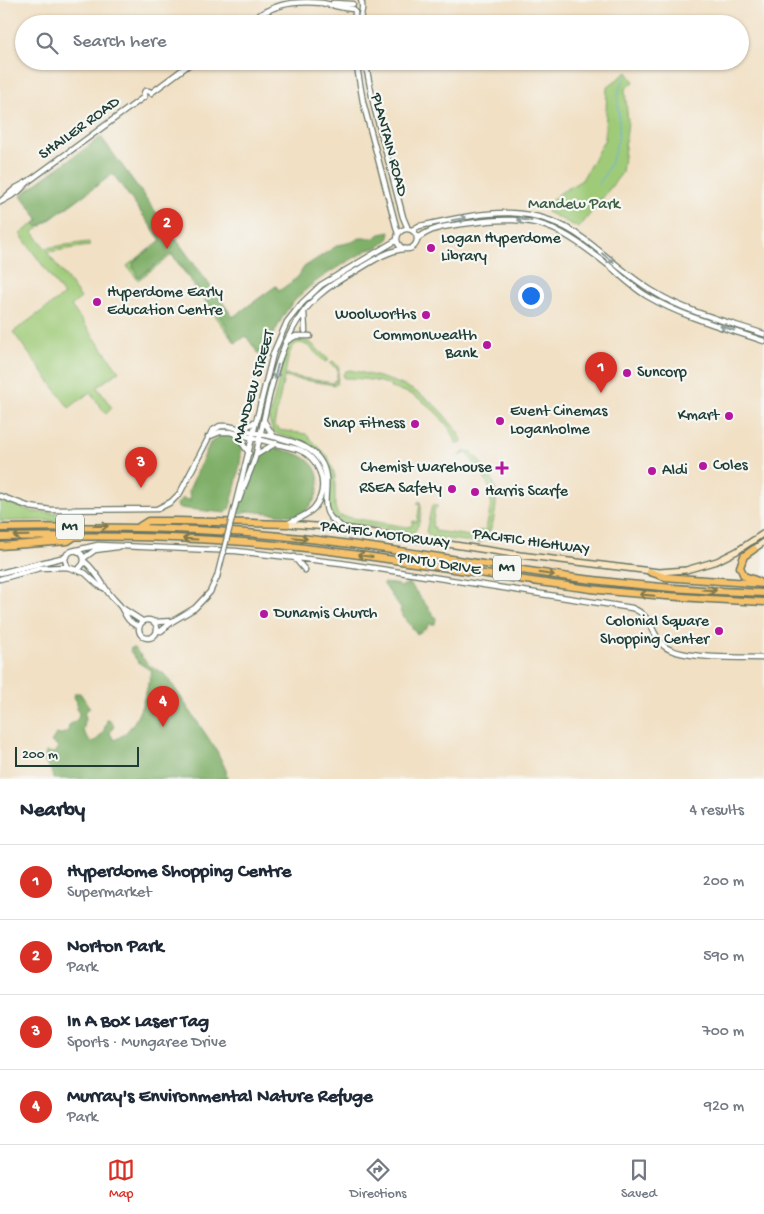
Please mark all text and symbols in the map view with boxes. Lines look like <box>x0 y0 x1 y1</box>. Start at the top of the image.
search box <box>15 15 749 70</box>
icon: search <box>33 29 61 57</box>
text: Search here <box>73 31 167 54</box>
street label: PLANTAIN ROAD <box>365 90 411 199</box>
street label: SHAILER ROAD <box>36 93 125 165</box>
park label: Mandew Park <box>528 196 622 215</box>
pin: 2 <box>151 208 183 249</box>
one-way arrow <box>451 213 467 223</box>
one-way arrow <box>516 215 532 225</box>
place label: Logan Hyperdome Library <box>441 230 561 267</box>
marker: Logan Hyperdome Library <box>425 242 437 254</box>
one-way arrow <box>601 253 614 264</box>
your location <box>518 283 544 309</box>
place label: Hyperdome Early Education Centre <box>107 284 224 321</box>
marker: Hyperdome Early Education Centre <box>91 296 103 308</box>
place label: Woolworths <box>335 306 417 325</box>
marker: Woolworths <box>420 309 432 321</box>
one-way arrow <box>720 323 736 332</box>
street label: MANDEW STREET <box>230 327 280 446</box>
place label: Commonwealth Bank <box>373 327 479 364</box>
marker: Commonwealth Bank <box>481 339 493 351</box>
pin: 1 <box>585 352 617 393</box>
one-way arrow <box>271 363 281 379</box>
place label: Suncorp <box>637 364 687 383</box>
marker: Suncorp <box>621 367 633 379</box>
place label: Event Cinemas Loganholme <box>510 403 608 440</box>
place label: Kmart <box>678 407 720 426</box>
marker: Kmart <box>723 410 735 422</box>
place label: Snap Fitness <box>324 415 406 434</box>
marker: Event Cinemas Loganholme <box>494 415 506 427</box>
marker: Snap Fitness <box>409 418 421 430</box>
pin: 3 <box>125 447 157 488</box>
place label: Coles <box>713 457 749 476</box>
place label: Chemist Warehouse <box>360 459 493 478</box>
marker: Coles <box>697 460 709 472</box>
marker: Chemist Warehouse <box>496 462 508 474</box>
place label: Aldi <box>662 462 688 481</box>
marker: Aldi <box>646 465 658 477</box>
place label: RSEA Safety <box>359 480 442 499</box>
marker: RSEA Safety <box>446 483 458 495</box>
place label: Harris Scarfe <box>485 483 569 502</box>
marker: Harris Scarfe <box>469 486 481 498</box>
road number: M1 <box>56 514 84 540</box>
street label: PACIFIC MOTORWAY <box>318 517 451 554</box>
one-way arrow <box>92 521 109 531</box>
street label: PACIFIC HIGHWAY <box>470 525 591 561</box>
one-way arrow <box>14 531 30 541</box>
one-way arrow <box>292 533 308 543</box>
one-way arrow <box>182 534 198 543</box>
street label: PINTU DRIVE <box>395 549 483 581</box>
one-way arrow <box>357 551 373 561</box>
road number: M1 <box>493 556 521 580</box>
one-way arrow <box>539 569 555 579</box>
one-way arrow <box>701 586 717 595</box>
one-way arrow <box>640 590 656 599</box>
place label: Dunamis Church <box>273 605 378 624</box>
marker: Dunamis Church <box>258 608 270 620</box>
place label: Colonial Square Shopping Center <box>600 613 710 650</box>
marker: Colonial Square Shopping Center <box>713 625 725 637</box>
pin: 4 <box>147 686 179 727</box>
scale bar <box>15 744 139 767</box>
text: 200 m <box>22 747 58 764</box>
text: Nearby <box>20 799 85 824</box>
text: 4 results <box>689 802 744 821</box>
text: Hyperdome Shopping Centre <box>67 861 291 884</box>
text: 1 <box>33 873 39 892</box>
text: 200 m <box>703 873 744 892</box>
text: Supermarket <box>67 884 152 903</box>
text: Norton Park <box>67 936 163 959</box>
text: 2 <box>32 948 40 967</box>
text: 590 m <box>703 948 744 967</box>
text: Park <box>67 959 98 978</box>
text: In A Box Laser Tag <box>67 1011 209 1034</box>
text: 3 <box>32 1023 40 1042</box>
text: 700 m <box>702 1023 744 1042</box>
text: Sports · Mungaree Drive <box>67 1034 226 1053</box>
text: Murray's Environmental Nature Refuge <box>67 1086 373 1109</box>
text: 4 <box>32 1098 40 1117</box>
text: 920 m <box>704 1098 744 1117</box>
text: Park <box>67 1109 98 1128</box>
tab: Map <box>107 1156 135 1203</box>
tab: Directions <box>350 1156 407 1203</box>
tab: Saved <box>621 1156 657 1203</box>

